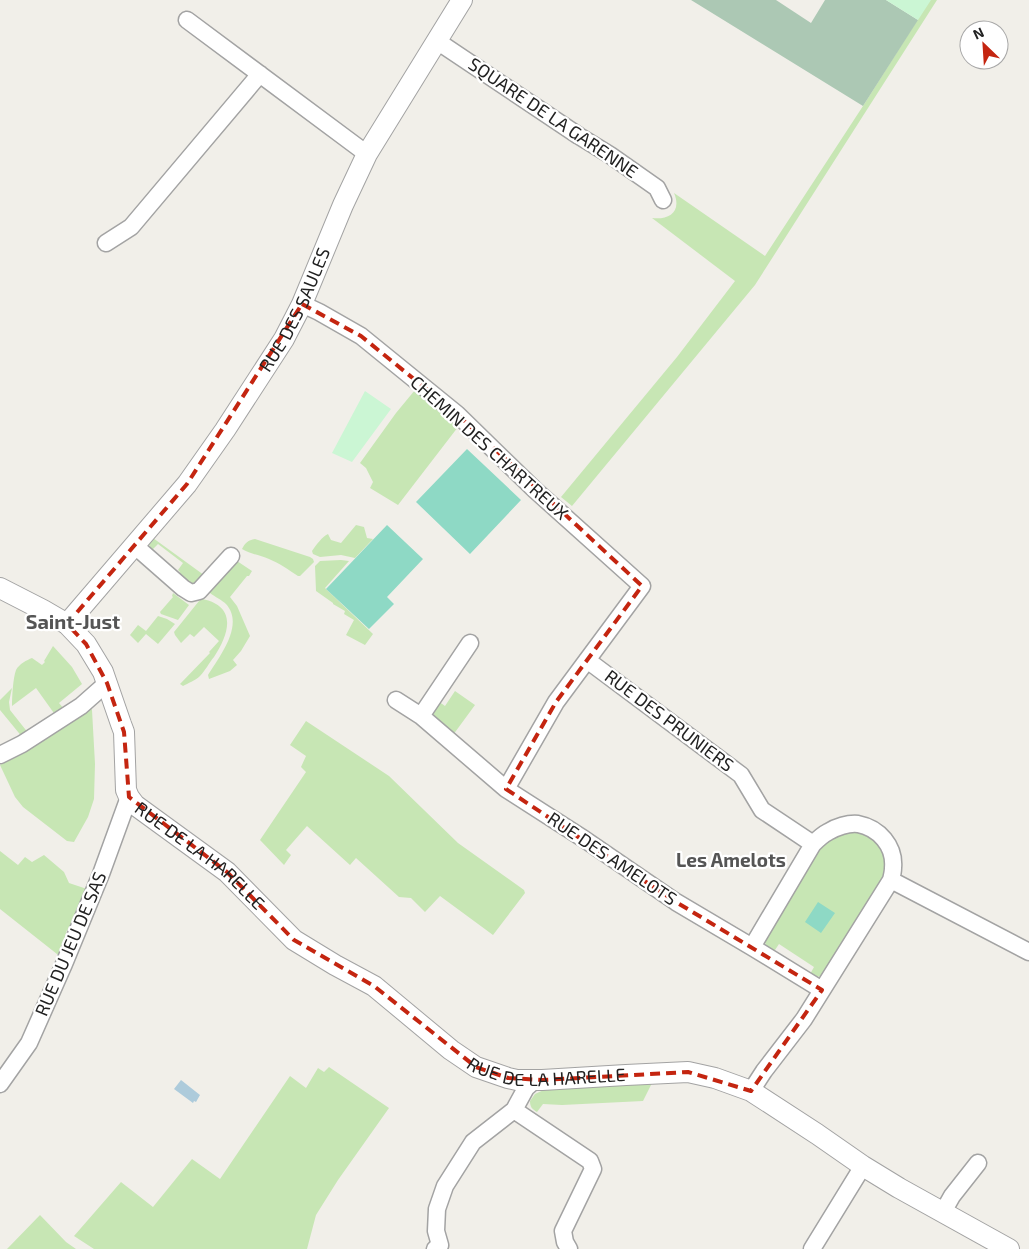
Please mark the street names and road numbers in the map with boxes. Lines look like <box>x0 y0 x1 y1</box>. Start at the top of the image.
street label: SQUARE DE LA GARENNE <box>465 52 642 182</box>
street label: RUE DES SAULES <box>254 244 334 375</box>
street label: CHEMIN DES CHARTREUX <box>406 371 573 524</box>
street label: RUE DES PRUNIERS <box>601 665 738 776</box>
street label: RUE DE LA HARELLE <box>131 797 270 914</box>
street label: RUE DES AMELOTS <box>544 807 681 910</box>
street label: RUE DU JEU DE SAS <box>30 868 110 1019</box>
street label: RUE DE LA HARELLE <box>463 1052 626 1090</box>

